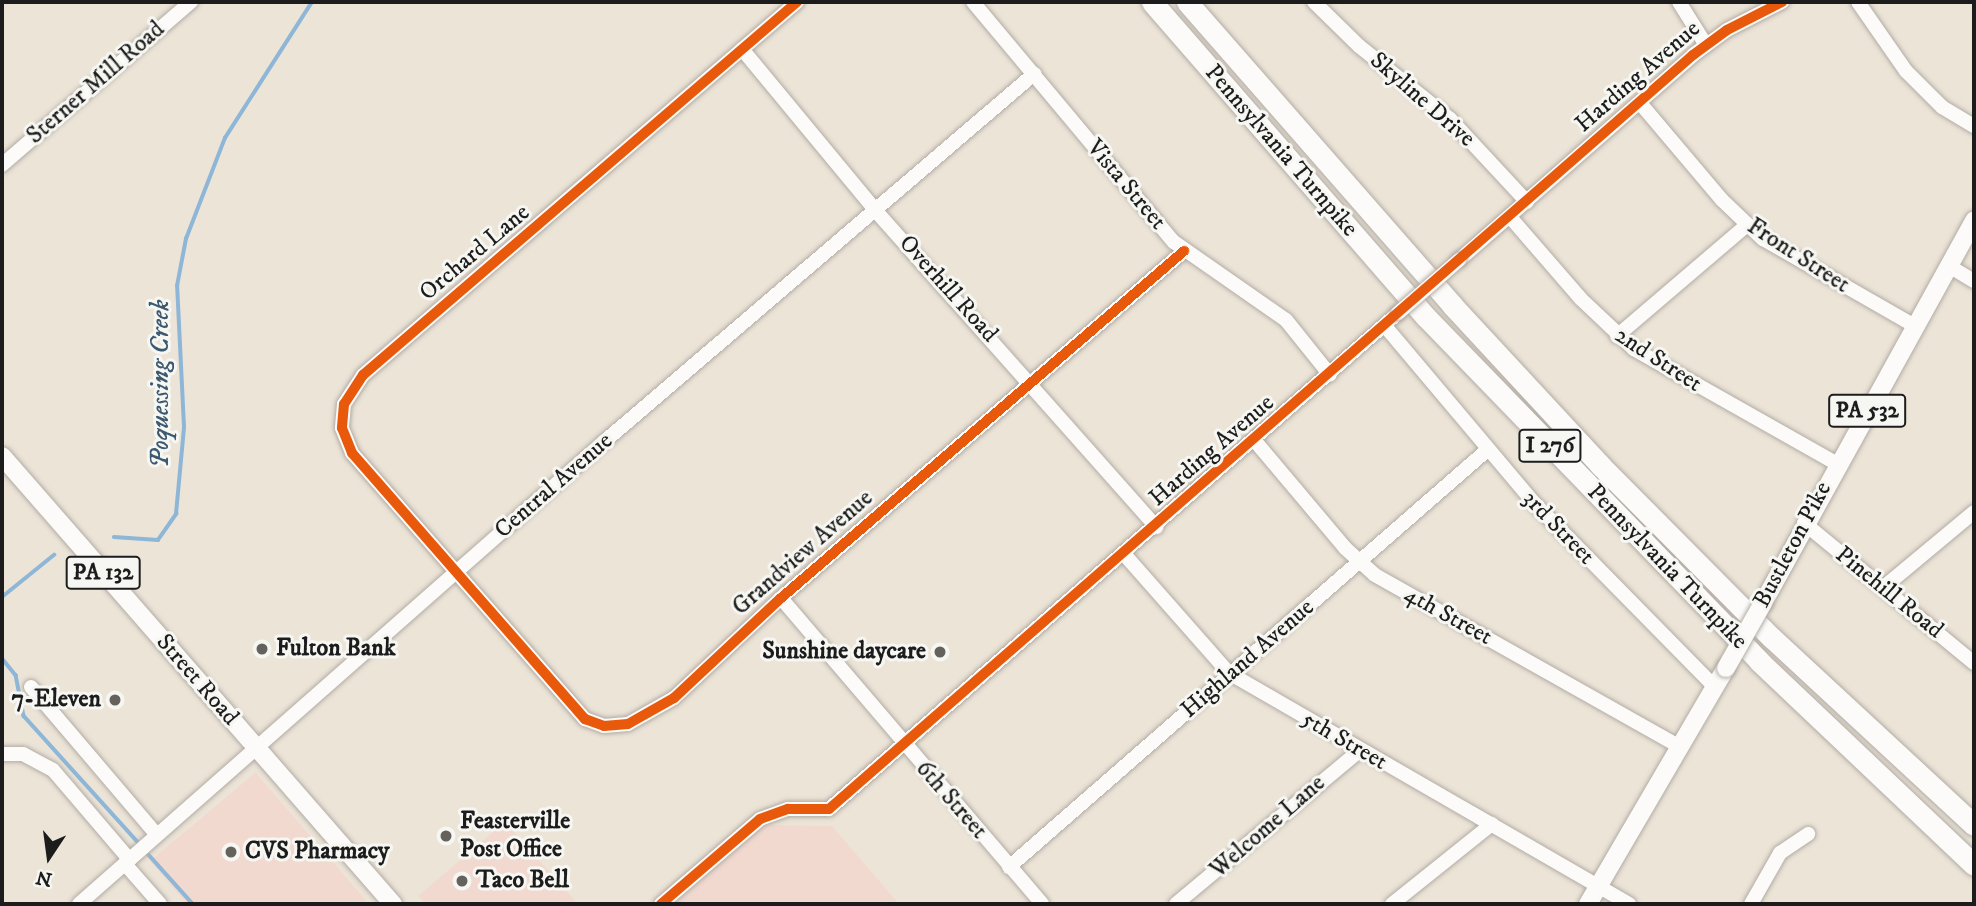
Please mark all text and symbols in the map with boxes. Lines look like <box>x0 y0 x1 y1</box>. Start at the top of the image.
street label: Sterner Mill Road <box>21 15 171 151</box>
street label: Harding Avenue <box>1570 15 1706 139</box>
street label: Skyline Drive <box>1364 47 1480 153</box>
street label: Pennsylvania Turnpike <box>1198 59 1364 243</box>
street label: Vista Street <box>1080 134 1172 236</box>
street label: Orchard Lane <box>414 199 536 307</box>
street label: Front Street <box>1741 212 1855 300</box>
street label: Overhill Road <box>892 229 1004 349</box>
water label: Poquessing Creek <box>145 300 177 468</box>
street label: 2nd Street <box>1609 321 1707 399</box>
street label: Harding Avenue <box>1144 389 1280 513</box>
road number: PA 532 <box>1827 392 1907 430</box>
road number: I 276 <box>1517 426 1583 466</box>
street label: Central Avenue <box>489 427 619 545</box>
street label: Bustleton Pike <box>1748 477 1838 613</box>
street label: Pennsylvania Turnpike <box>1581 478 1753 656</box>
street label: Grandview Avenue <box>727 484 879 622</box>
street label: 3rd Street <box>1516 485 1600 571</box>
street label: Pinehill Road <box>1829 541 1949 645</box>
road number: PA 132 <box>64 554 142 593</box>
street label: 4th Street <box>1399 580 1497 652</box>
street label: Highland Avenue <box>1176 593 1320 725</box>
street label: Street Road <box>150 628 244 732</box>
place label: Fulton Bank <box>276 635 396 663</box>
place label: Sunshine daycare <box>762 638 926 666</box>
marker: Fulton Bank <box>254 641 270 657</box>
marker: Sunshine daycare <box>932 644 948 660</box>
place label: 7-Eleven <box>12 686 101 714</box>
marker: 7-Eleven <box>107 692 123 708</box>
street label: 5th Street <box>1296 705 1392 777</box>
street label: 6th Street <box>909 755 993 845</box>
street label: Welcome Lane <box>1205 769 1331 885</box>
place label: Feasterville Post Office <box>460 808 570 864</box>
north arrow <box>14 822 84 892</box>
marker: Feasterville Post Office <box>438 828 454 844</box>
place label: CVS Pharmacy <box>245 838 389 866</box>
marker: CVS Pharmacy <box>223 844 239 860</box>
text: N <box>34 865 54 891</box>
place label: Taco Bell <box>476 867 569 895</box>
marker: Taco Bell <box>454 873 470 889</box>

